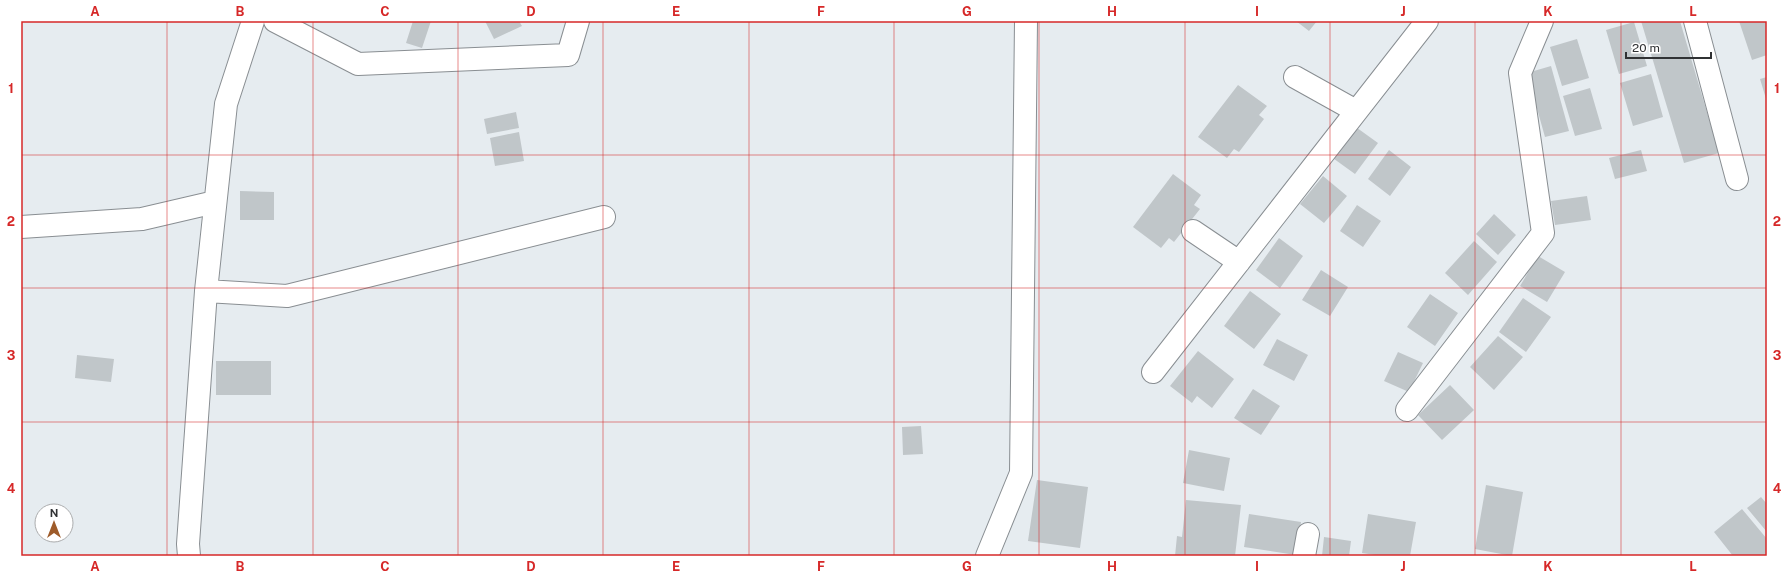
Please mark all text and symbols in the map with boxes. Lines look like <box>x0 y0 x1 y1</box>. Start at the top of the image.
text: A <box>90 4 100 19</box>
text: B <box>236 4 245 19</box>
text: C <box>380 4 390 19</box>
text: D <box>526 4 536 19</box>
text: E <box>672 4 680 19</box>
text: F <box>817 4 825 19</box>
text: G <box>962 4 972 19</box>
text: H <box>1107 4 1117 19</box>
text: I <box>1255 4 1259 19</box>
text: J <box>1400 4 1406 19</box>
text: K <box>1543 4 1553 19</box>
text: L <box>1689 4 1697 19</box>
scale bar <box>1626 34 1711 60</box>
text: 20 m <box>1632 41 1660 55</box>
text: 1 <box>8 81 14 96</box>
text: 1 <box>1774 81 1780 96</box>
text: 2 <box>7 214 15 229</box>
text: 2 <box>1773 214 1781 229</box>
text: 3 <box>7 348 16 363</box>
text: 3 <box>1773 348 1782 363</box>
text: 4 <box>7 481 16 496</box>
text: 4 <box>1773 481 1782 496</box>
north arrow <box>34 503 74 543</box>
text: N <box>50 507 58 519</box>
text: A <box>90 559 100 574</box>
text: B <box>236 559 245 574</box>
text: C <box>380 559 390 574</box>
text: D <box>526 559 536 574</box>
text: E <box>672 559 680 574</box>
text: F <box>817 559 825 574</box>
text: G <box>962 559 972 574</box>
text: H <box>1107 559 1117 574</box>
text: I <box>1255 559 1259 574</box>
text: J <box>1400 559 1406 574</box>
text: K <box>1543 559 1553 574</box>
text: L <box>1689 559 1697 574</box>

